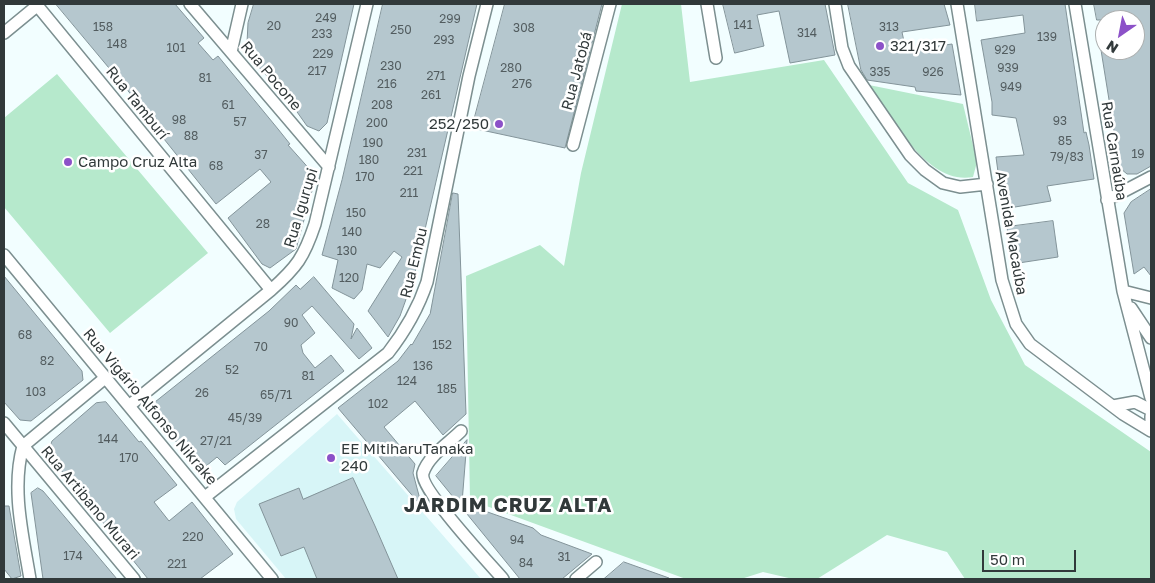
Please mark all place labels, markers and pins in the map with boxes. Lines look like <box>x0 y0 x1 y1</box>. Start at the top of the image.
place label: 321/317 <box>890 37 946 55</box>
marker: 321/317 <box>874 40 886 52</box>
place label: 252/250 <box>429 115 489 133</box>
marker: 252/250 <box>493 118 505 130</box>
place label: Campo Cruz Alta <box>78 153 197 171</box>
marker: Campo Cruz Alta <box>62 156 74 168</box>
place label: EE MitiharuTanaka 240 <box>341 440 474 475</box>
marker: EE MitiharuTanaka 240 <box>325 452 337 464</box>

